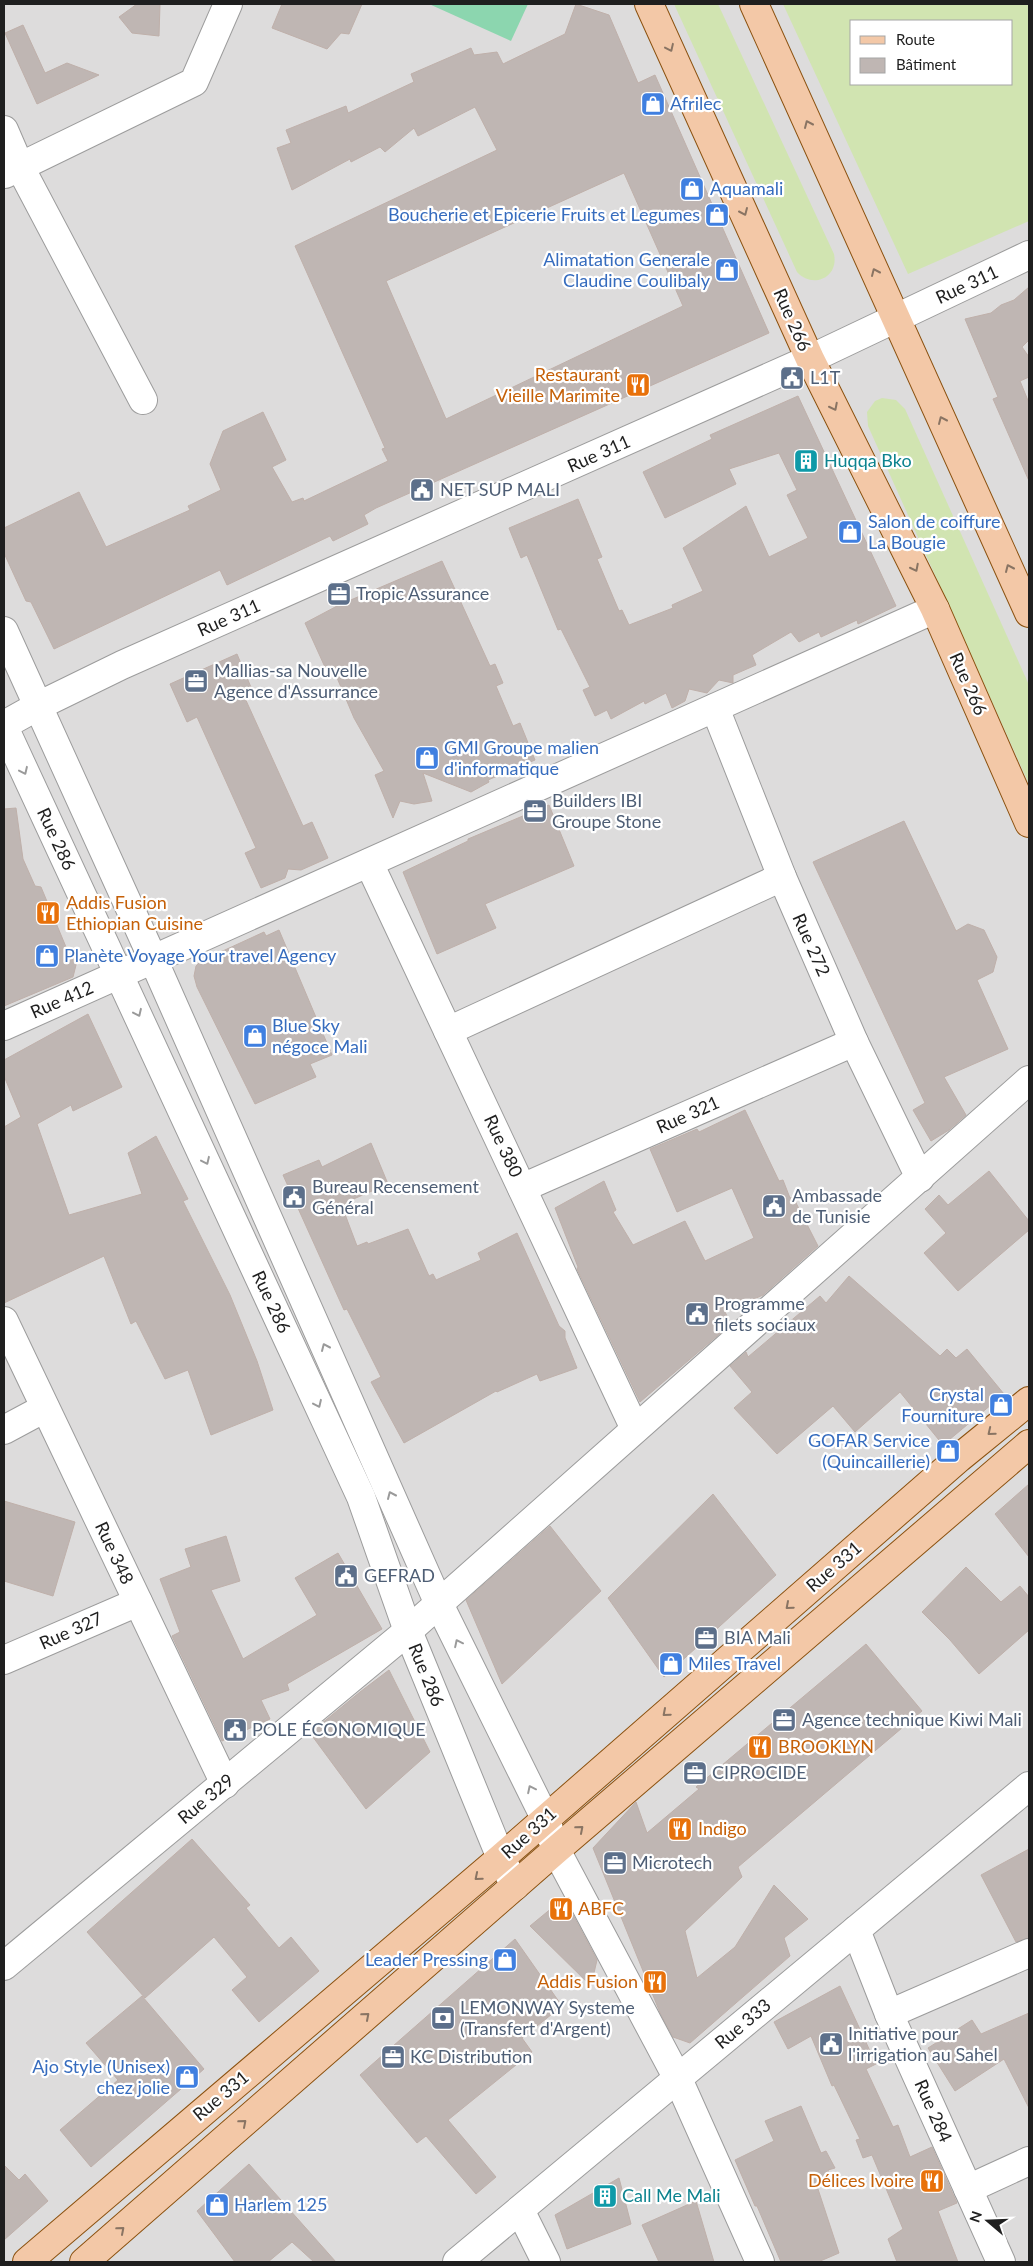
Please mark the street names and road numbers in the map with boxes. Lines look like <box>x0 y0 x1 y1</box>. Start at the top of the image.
street label: Rue 311 <box>932 260 1001 308</box>
street label: Rue 266 <box>769 285 816 354</box>
street label: Rue 311 <box>564 430 633 477</box>
street label: Rue 311 <box>194 594 263 641</box>
street label: Rue 266 <box>945 649 992 718</box>
street label: Rue 286 <box>33 804 81 873</box>
street label: Rue 272 <box>788 910 835 979</box>
street label: Rue 412 <box>27 976 96 1023</box>
street label: Rue 321 <box>653 1091 722 1138</box>
street label: Rue 380 <box>480 1111 528 1180</box>
street label: Rue 286 <box>248 1267 296 1336</box>
street label: Rue 348 <box>91 1518 139 1587</box>
street label: Rue 331 <box>801 1536 866 1596</box>
street label: Rue 327 <box>36 1607 105 1654</box>
street label: Rue 286 <box>404 1640 450 1710</box>
street label: Rue 329 <box>173 1768 238 1828</box>
street label: Rue 331 <box>496 1802 560 1863</box>
street label: Rue 333 <box>710 1993 775 2053</box>
street label: Rue 331 <box>188 2065 253 2125</box>
street label: Rue 284 <box>910 2076 957 2145</box>

